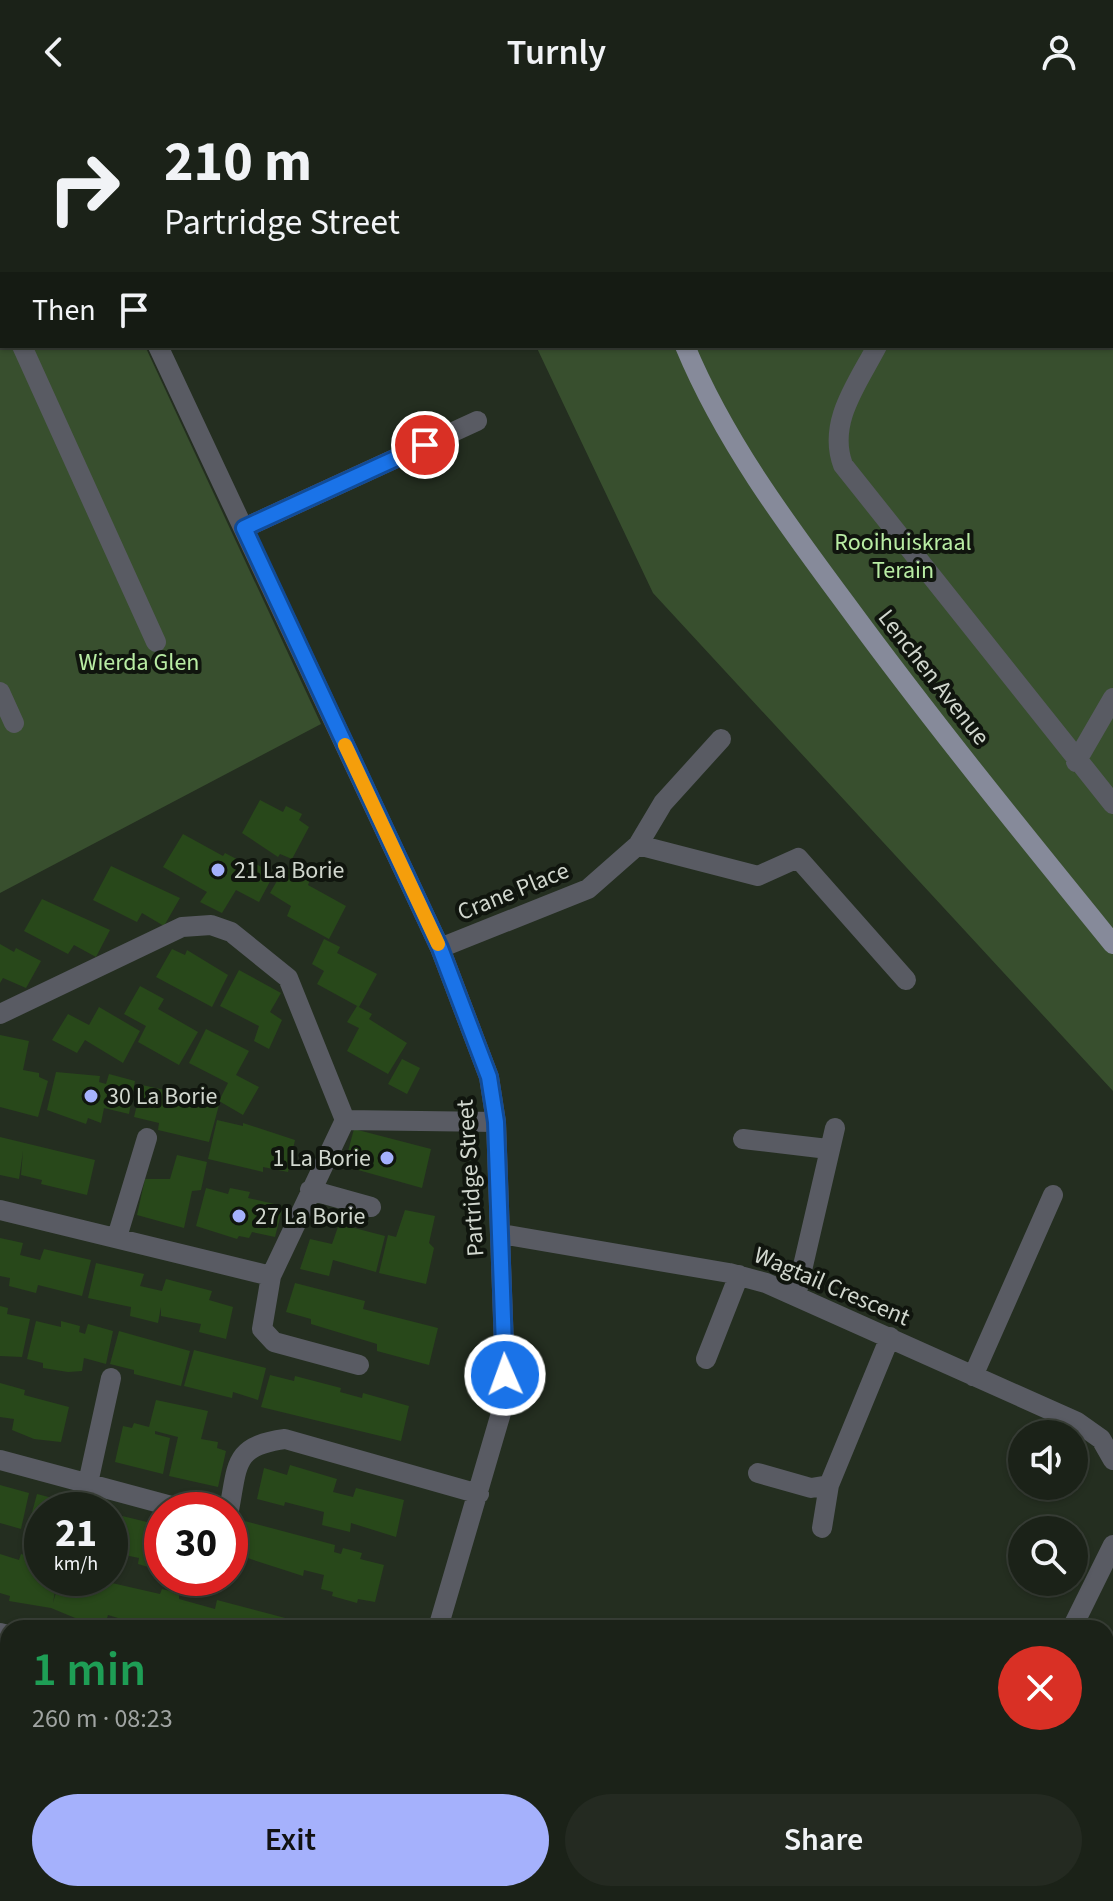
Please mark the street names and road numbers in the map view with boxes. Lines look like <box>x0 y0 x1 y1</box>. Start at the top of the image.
street label: Lenchen Avenue <box>869 602 998 753</box>
street label: Crane Place <box>452 853 574 930</box>
street label: Partridge Street <box>448 1098 493 1258</box>
street label: Wagtail Crescent <box>748 1238 915 1335</box>

